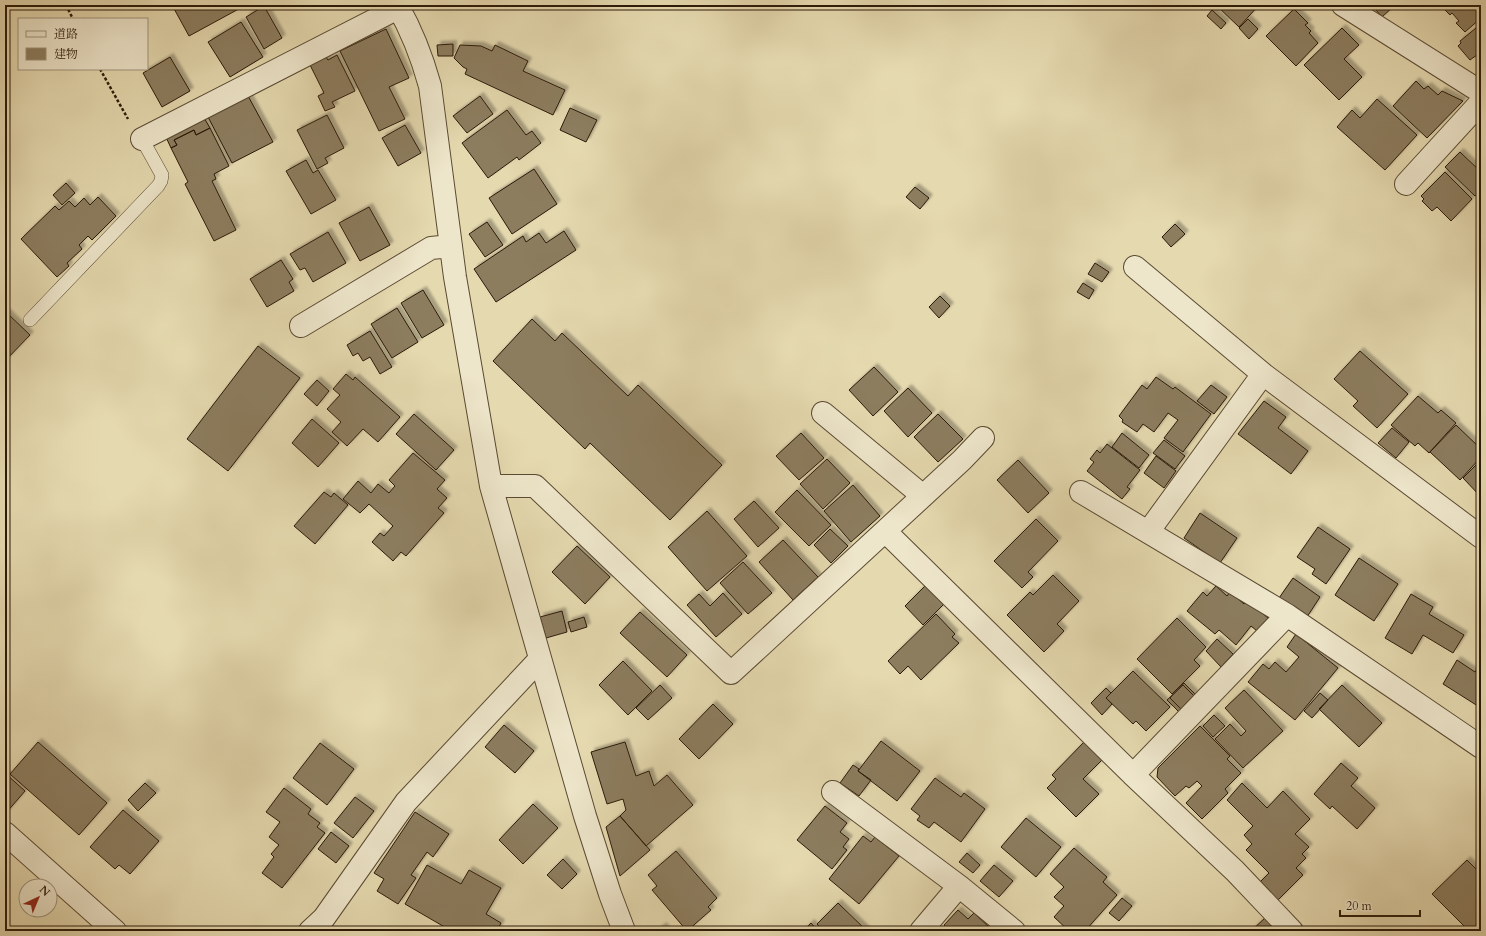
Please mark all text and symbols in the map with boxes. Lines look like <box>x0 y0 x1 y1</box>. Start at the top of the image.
legend <box>18 18 148 70</box>
text: 道路 <box>54 26 78 42</box>
text: 建物 <box>54 46 78 62</box>
north arrow <box>18 878 58 918</box>
text: N <box>36 882 54 900</box>
scale bar <box>1340 892 1420 918</box>
text: 20 m <box>1346 898 1373 914</box>

